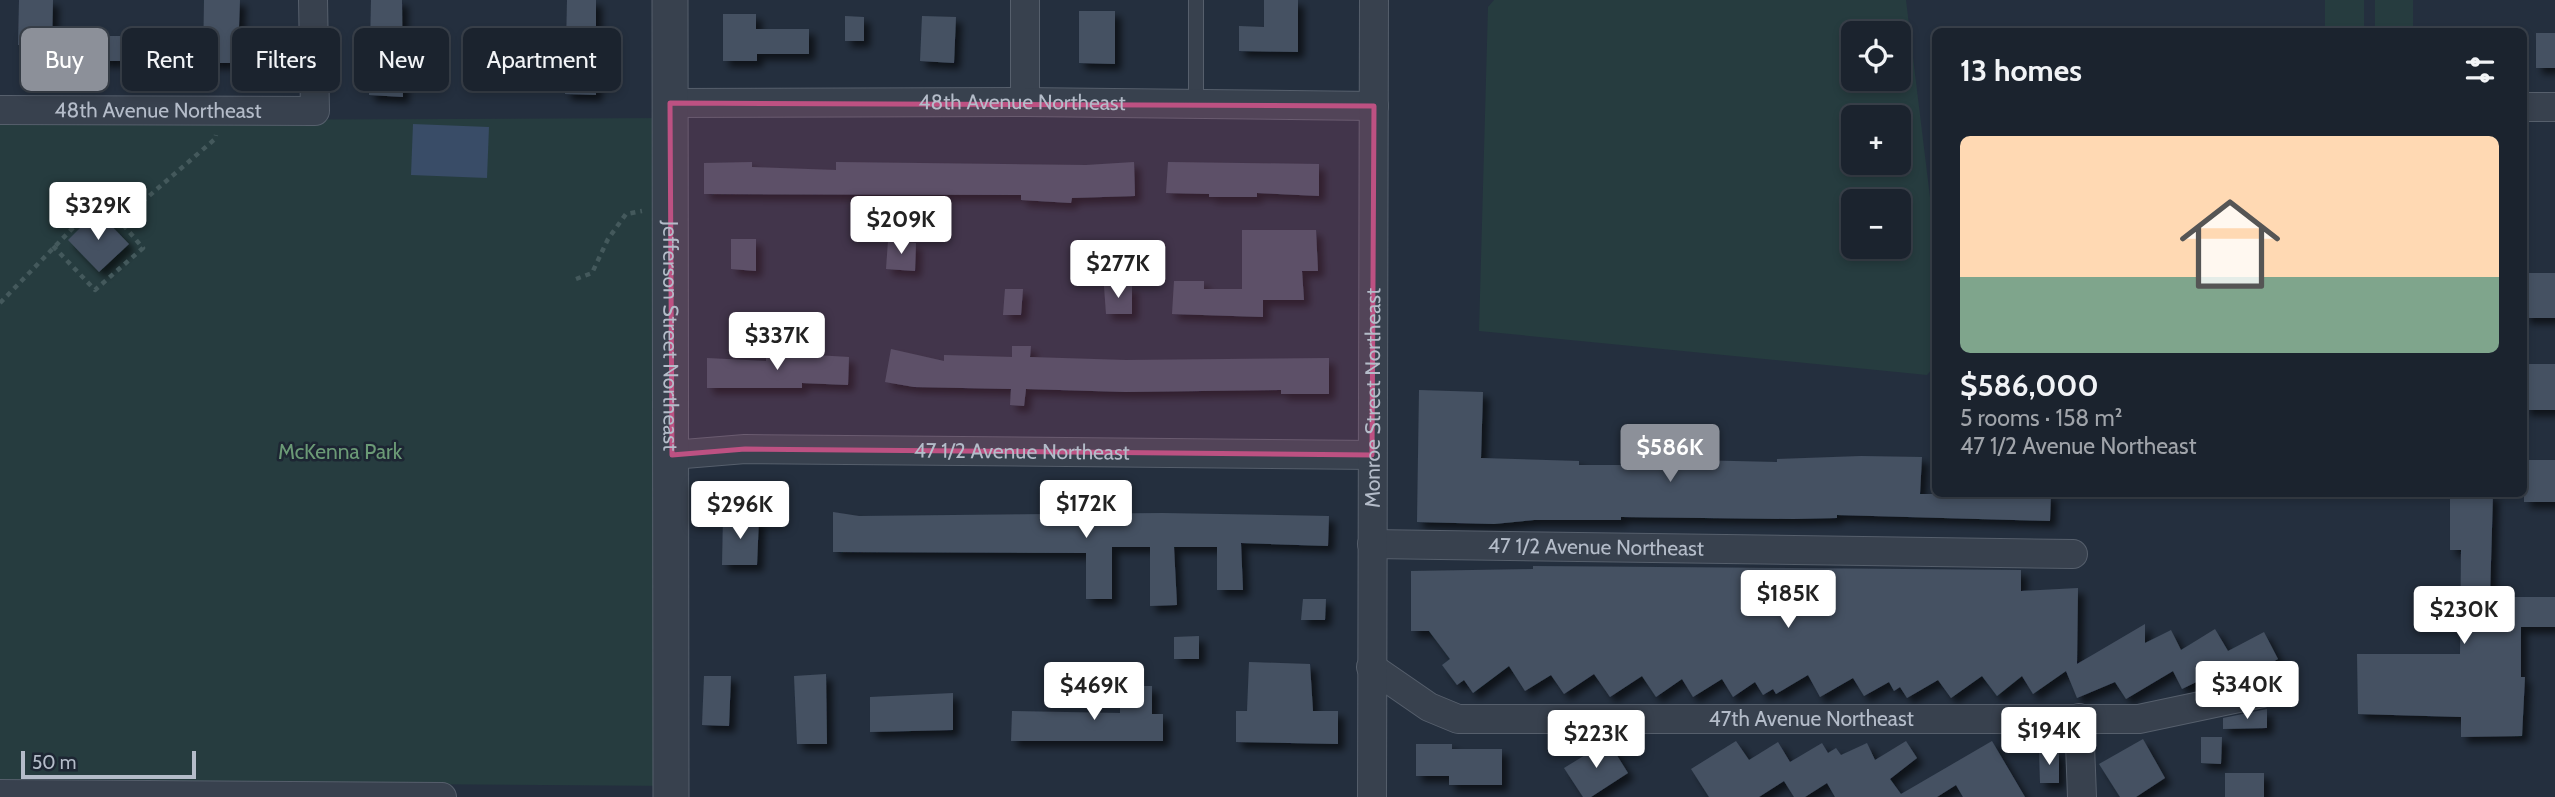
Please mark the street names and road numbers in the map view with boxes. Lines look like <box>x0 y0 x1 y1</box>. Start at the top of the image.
street label: 48th Avenue Northeast <box>918 89 1126 115</box>
street label: 48th Avenue Northeast <box>54 97 262 123</box>
street label: Jefferson Street Northeast <box>658 220 684 451</box>
street label: Monroe Street Northeast <box>1360 288 1385 508</box>
street label: 47 1/2 Avenue Northeast <box>914 438 1130 465</box>
street label: 47 1/2 Avenue Northeast <box>1488 533 1704 561</box>
street label: 47th Avenue Northeast <box>1709 706 1914 731</box>

